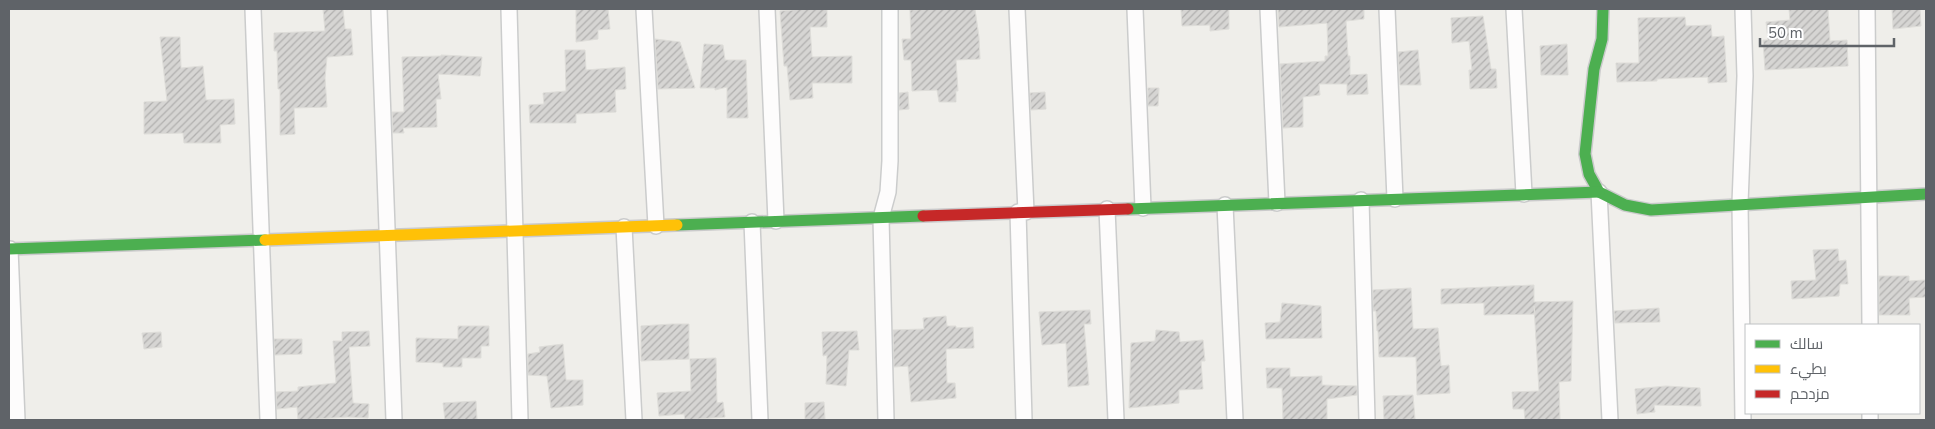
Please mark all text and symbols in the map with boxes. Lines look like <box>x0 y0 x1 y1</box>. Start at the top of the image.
scale bar <box>1760 15 1894 47</box>
text: 50 m <box>1768 23 1803 43</box>
legend <box>1745 324 1920 414</box>
text: سالك <box>1790 334 1823 354</box>
text: بطيء <box>1790 359 1827 381</box>
text: مزدحم <box>1790 384 1830 404</box>

